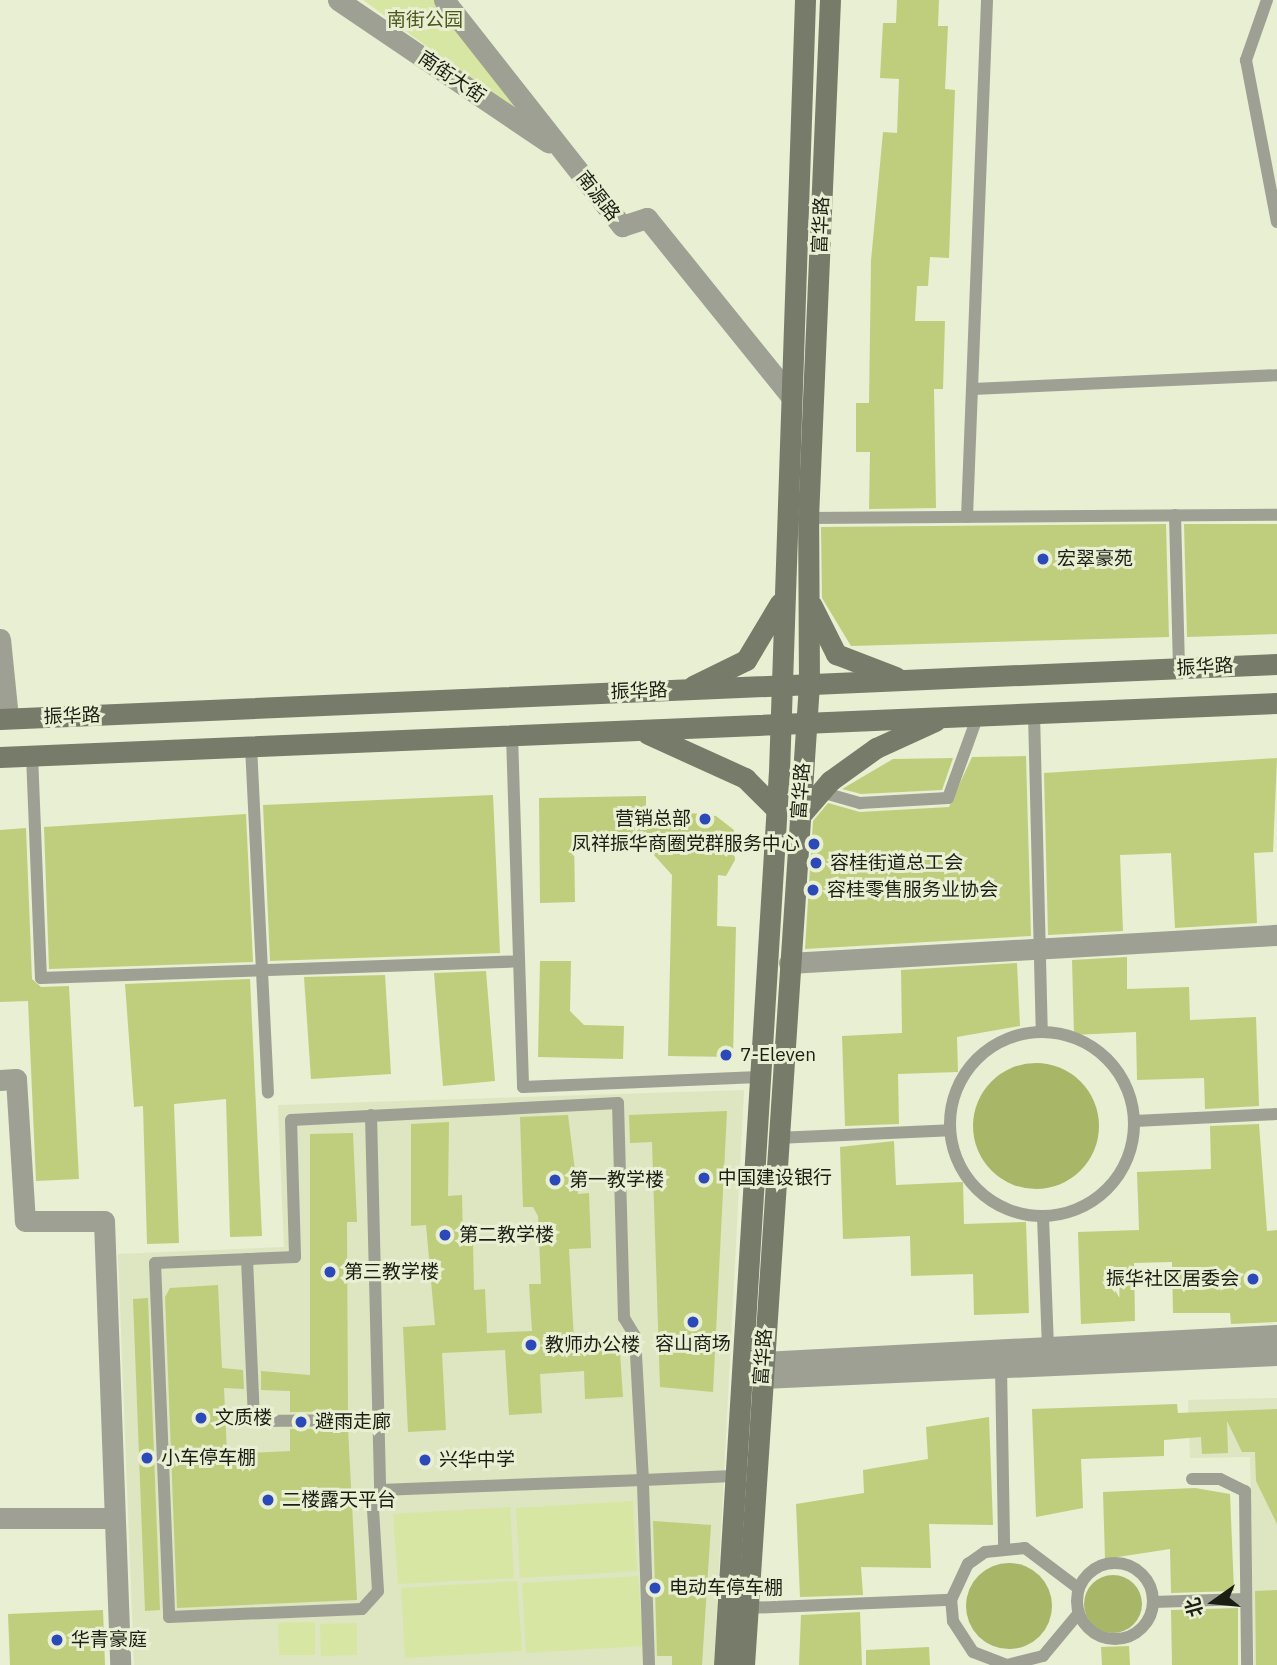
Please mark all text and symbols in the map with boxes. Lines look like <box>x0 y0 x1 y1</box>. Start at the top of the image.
park label: 南街公园 <box>387 9 463 31</box>
street label: 南街大街 <box>414 46 490 108</box>
street label: 南源路 <box>571 167 625 225</box>
street label: 富华路 <box>809 196 833 254</box>
place label: 宏翠豪苑 <box>1057 548 1133 570</box>
marker: 宏翠豪苑 <box>1035 551 1051 567</box>
street label: 振华路 <box>1176 654 1234 680</box>
street label: 振华路 <box>610 679 668 703</box>
street label: 振华路 <box>43 704 101 728</box>
street label: 富华路 <box>788 762 814 820</box>
place label: 营销总部 <box>615 808 691 830</box>
marker: 营销总部 <box>697 811 713 827</box>
place label: 凤祥振华商圈党群服务中心 <box>572 833 800 855</box>
marker: 凤祥振华商圈党群服务中心 <box>806 836 822 852</box>
place label: 容桂街道总工会 <box>830 852 963 874</box>
marker: 容桂街道总工会 <box>808 855 824 871</box>
place label: 容桂零售服务业协会 <box>827 879 998 901</box>
marker: 容桂零售服务业协会 <box>805 882 821 898</box>
place label: 7-Eleven <box>740 1044 816 1066</box>
marker: 7-Eleven <box>718 1047 734 1063</box>
place label: 中国建设银行 <box>718 1167 832 1189</box>
place label: 第一教学楼 <box>569 1169 664 1191</box>
marker: 中国建设银行 <box>696 1170 712 1186</box>
marker: 第一教学楼 <box>547 1172 563 1188</box>
place label: 第二教学楼 <box>459 1224 554 1246</box>
marker: 第二教学楼 <box>437 1227 453 1243</box>
place label: 第三教学楼 <box>344 1261 439 1283</box>
marker: 第三教学楼 <box>322 1264 338 1280</box>
place label: 振华社区居委会 <box>1106 1268 1239 1290</box>
marker: 振华社区居委会 <box>1245 1271 1261 1287</box>
marker: 容山商场 <box>685 1314 701 1330</box>
street label: 富华路 <box>750 1328 776 1386</box>
place label: 容山商场 <box>655 1333 731 1355</box>
place label: 教师办公楼 <box>545 1334 640 1356</box>
marker: 教师办公楼 <box>523 1337 539 1353</box>
place label: 文质楼 <box>215 1407 272 1429</box>
marker: 文质楼 <box>193 1410 209 1426</box>
place label: 避雨走廊 <box>315 1411 391 1433</box>
marker: 避雨走廊 <box>293 1414 309 1430</box>
place label: 小车停车棚 <box>161 1447 256 1469</box>
place label: 兴华中学 <box>439 1449 515 1471</box>
marker: 小车停车棚 <box>139 1450 155 1466</box>
marker: 兴华中学 <box>417 1452 433 1468</box>
place label: 二楼露天平台 <box>282 1489 396 1511</box>
marker: 二楼露天平台 <box>260 1492 276 1508</box>
north arrow <box>1179 1567 1249 1637</box>
place label: 电动车停车棚 <box>669 1577 783 1599</box>
marker: 电动车停车棚 <box>647 1580 663 1596</box>
text: 北 <box>1180 1595 1208 1620</box>
place label: 华青豪庭 <box>71 1629 147 1651</box>
marker: 华青豪庭 <box>49 1632 65 1648</box>

